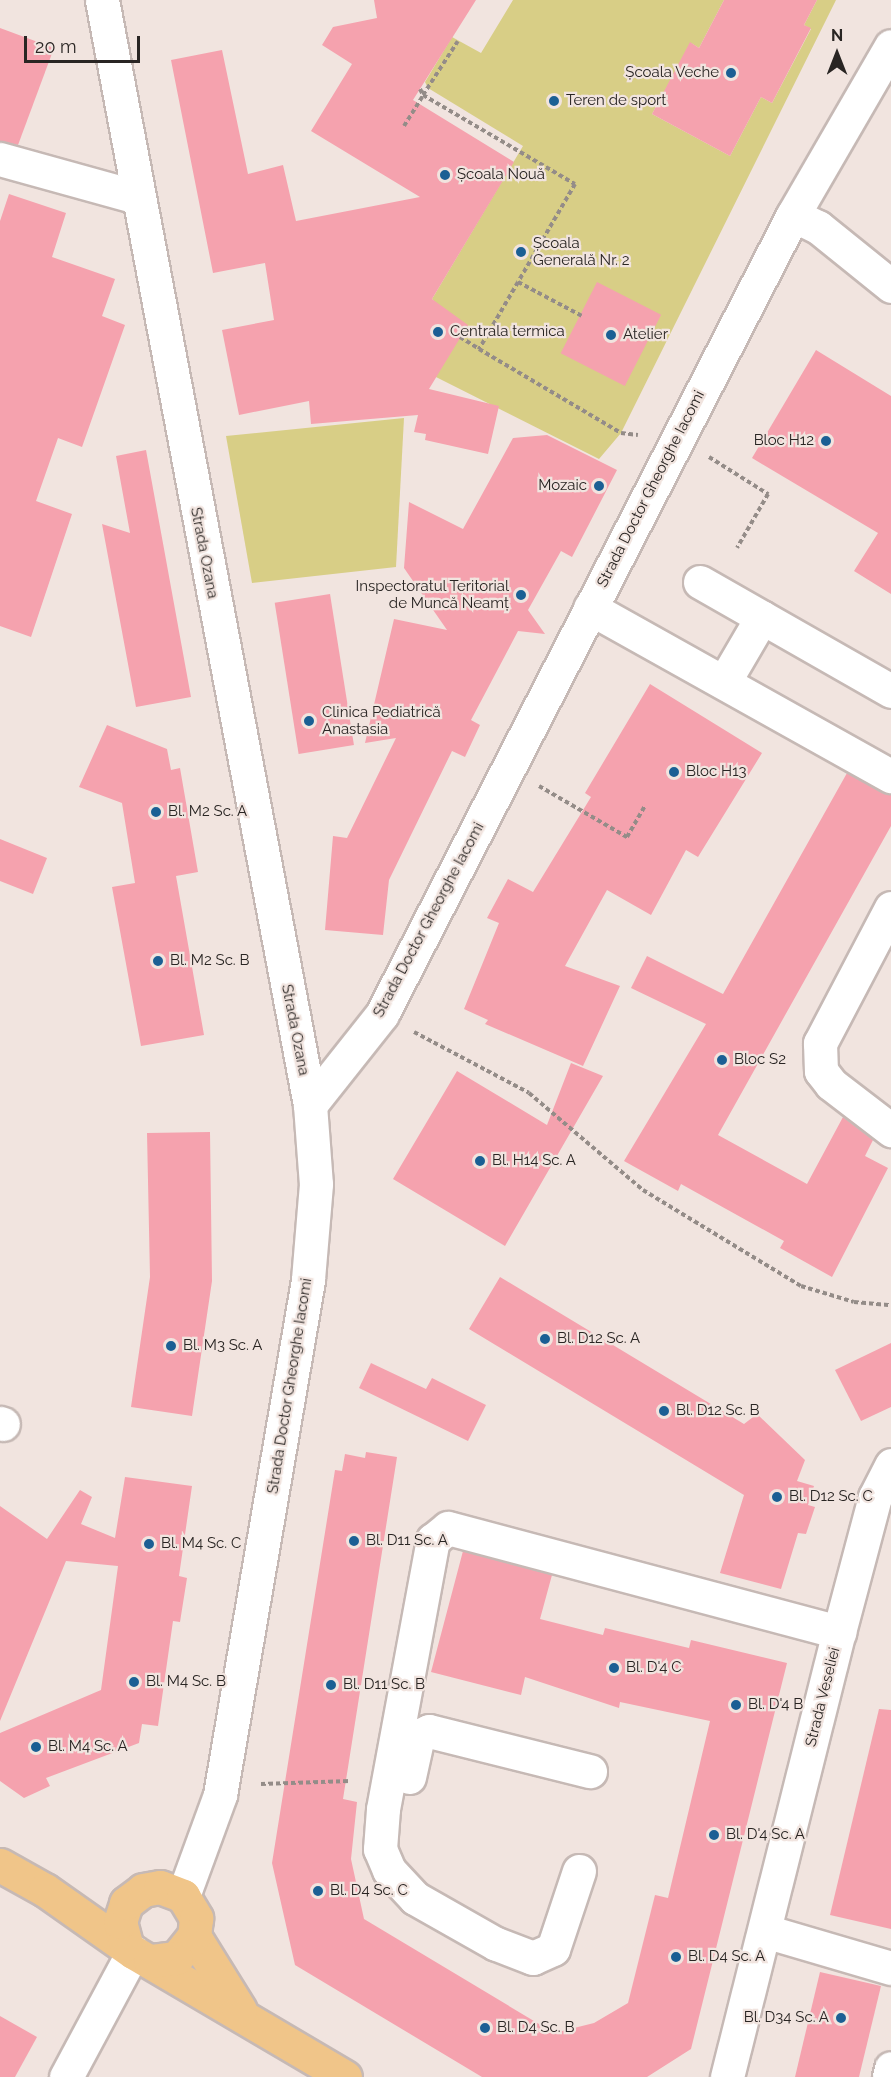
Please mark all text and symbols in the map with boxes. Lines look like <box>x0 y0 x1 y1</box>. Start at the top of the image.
scale bar <box>27 24 142 62</box>
north arrow <box>807 24 867 84</box>
text: N <box>831 26 843 45</box>
text: 20 m <box>35 36 77 57</box>
place label: Școala Veche <box>625 64 719 82</box>
marker: Școala Veche <box>724 66 738 80</box>
place label: Teren de sport <box>566 92 666 110</box>
marker: Teren de sport <box>547 94 561 108</box>
place label: Școala Nouă <box>457 166 545 184</box>
marker: Școala Nouă <box>438 168 452 182</box>
place label: Școala Generală Nr. 2 <box>533 234 629 269</box>
marker: Școala Generală Nr. 2 <box>514 245 528 259</box>
place label: Centrala termica <box>450 323 565 341</box>
marker: Centrala termica <box>431 325 445 339</box>
place label: Atelier <box>623 326 668 344</box>
marker: Atelier <box>604 328 618 342</box>
street label: Strada Doctor Gheorghe Iacomi <box>593 388 709 590</box>
place label: Bloc H12 <box>754 432 814 450</box>
marker: Bloc H12 <box>819 434 833 448</box>
place label: Mozaic <box>538 477 587 495</box>
marker: Mozaic <box>592 479 606 493</box>
street label: Strada Ozana <box>186 506 222 600</box>
place label: Inspectoratul Teritorial de Muncă Neamț <box>355 577 509 612</box>
marker: Inspectoratul Teritorial de Muncă Neamț <box>514 588 528 602</box>
place label: Clinica Pediatrică Anastasia <box>322 703 441 738</box>
marker: Clinica Pediatrică Anastasia <box>300 712 318 730</box>
place label: Bloc H13 <box>686 763 747 781</box>
marker: Bloc H13 <box>667 765 681 779</box>
place label: Bl. M2 Sc. A <box>168 803 248 821</box>
marker: Bl. M2 Sc. A <box>149 805 163 819</box>
street label: Strada Doctor Gheorghe Iacomi <box>370 819 488 1021</box>
place label: Bl. M2 Sc. B <box>170 952 250 970</box>
marker: Bl. M2 Sc. B <box>151 954 165 968</box>
street label: Strada Ozana <box>277 983 313 1077</box>
place label: Bloc S2 <box>734 1051 786 1069</box>
marker: Bloc S2 <box>715 1053 729 1067</box>
place label: Bl. H14 Sc. A <box>492 1152 576 1170</box>
marker: Bl. H14 Sc. A <box>473 1154 487 1168</box>
street label: Strada Doctor Gheorghe Iacomi <box>264 1277 316 1495</box>
place label: Bl. D12 Sc. A <box>557 1330 641 1348</box>
marker: Bl. D12 Sc. A <box>538 1332 552 1346</box>
place label: Bl. M3 Sc. A <box>183 1337 263 1355</box>
marker: Bl. M3 Sc. A <box>164 1339 178 1353</box>
place label: Bl. D12 Sc. B <box>676 1402 760 1420</box>
marker: Bl. D12 Sc. B <box>657 1404 671 1418</box>
place label: Bl. D12 Sc. C <box>789 1488 873 1506</box>
marker: Bl. D12 Sc. C <box>770 1490 784 1504</box>
place label: Bl. D11 Sc. A <box>366 1532 448 1550</box>
marker: Bl. D11 Sc. A <box>347 1534 361 1548</box>
place label: Bl. M4 Sc. C <box>161 1535 241 1553</box>
marker: Bl. M4 Sc. C <box>142 1537 156 1551</box>
street label: Strada Veseliei <box>802 1645 844 1749</box>
place label: Bl. D'4 C <box>626 1659 682 1677</box>
marker: Bl. D'4 C <box>607 1661 621 1675</box>
place label: Bl. M4 Sc. B <box>146 1673 226 1691</box>
marker: Bl. M4 Sc. B <box>127 1675 141 1689</box>
place label: Bl. D11 Sc. B <box>343 1676 425 1694</box>
marker: Bl. D11 Sc. B <box>324 1678 338 1692</box>
place label: Bl. D'4 B <box>748 1696 803 1714</box>
marker: Bl. D'4 B <box>729 1698 743 1712</box>
place label: Bl. M4 Sc. A <box>48 1738 128 1756</box>
marker: Bl. M4 Sc. A <box>29 1740 43 1754</box>
place label: Bl. D'4 Sc. A <box>726 1826 805 1844</box>
marker: Bl. D'4 Sc. A <box>707 1828 721 1842</box>
place label: Bl. D4 Sc. C <box>330 1882 408 1900</box>
marker: Bl. D4 Sc. C <box>311 1884 325 1898</box>
place label: Bl. D4 Sc. A <box>688 1948 766 1966</box>
marker: Bl. D4 Sc. A <box>669 1950 683 1964</box>
place label: Bl. D34 Sc. A <box>743 2009 829 2027</box>
marker: Bl. D34 Sc. A <box>834 2011 848 2025</box>
place label: Bl. D4 Sc. B <box>497 2019 574 2037</box>
marker: Bl. D4 Sc. B <box>478 2021 492 2035</box>

